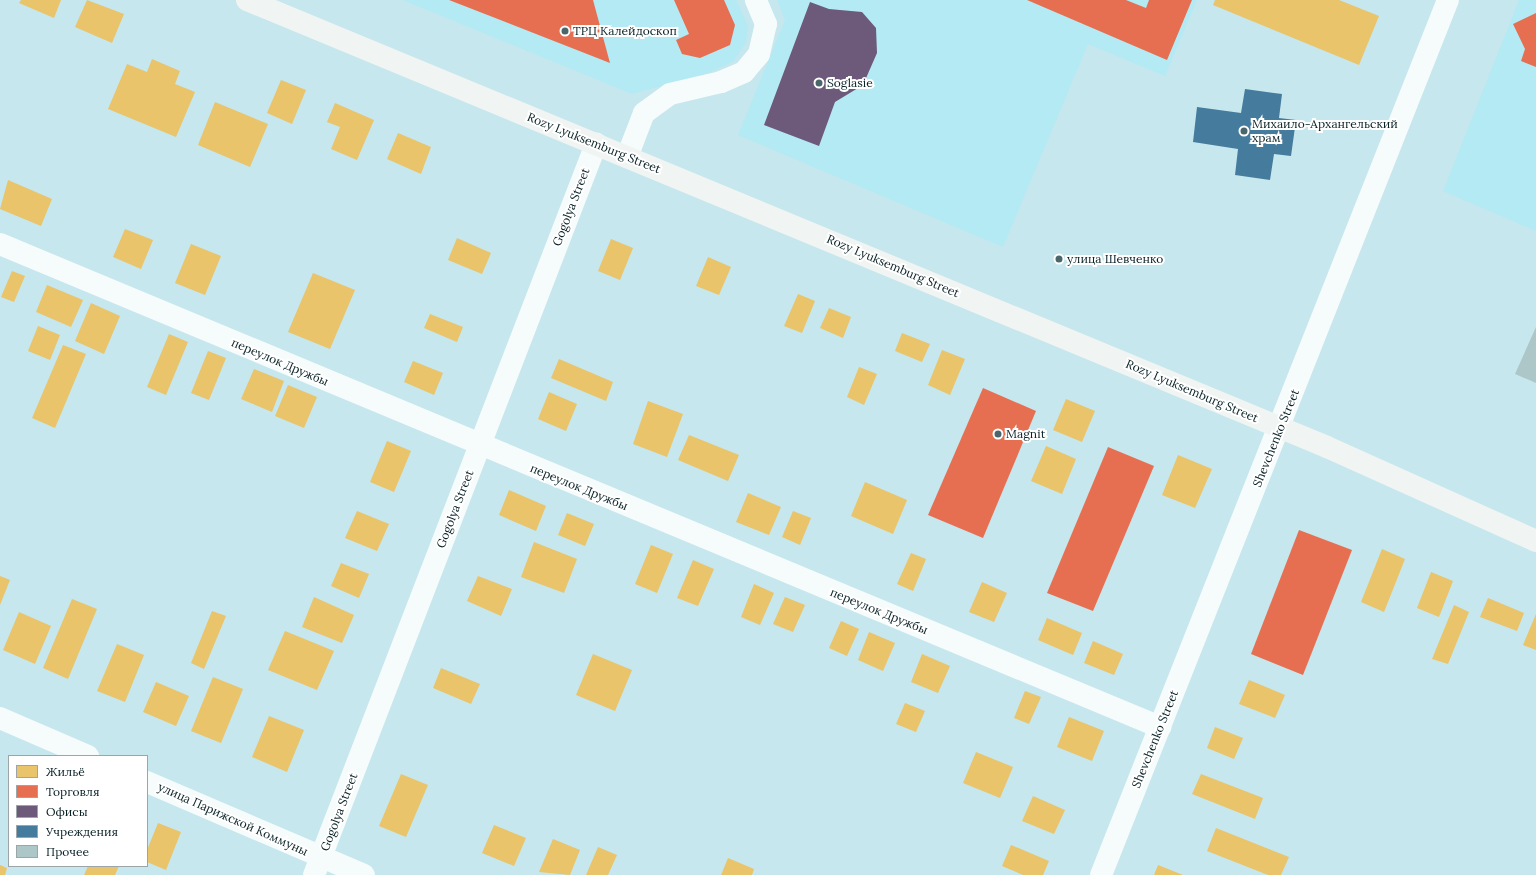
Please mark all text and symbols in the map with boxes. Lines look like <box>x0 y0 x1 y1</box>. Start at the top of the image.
place label: ТРЦ Калейдоскоп <box>573 24 677 38</box>
marker: ТРЦ Калейдоскоп <box>560 26 570 36</box>
place label: Soglasie <box>827 76 873 90</box>
marker: Soglasie <box>814 78 824 88</box>
street label: Rozy Lyuksemburg Street <box>525 110 663 176</box>
place label: Михаило-Архангельский храм <box>1252 117 1398 145</box>
marker: Михаило-Архангельский храм <box>1239 126 1249 136</box>
street label: Gogolya Street <box>549 166 593 248</box>
street label: Rozy Lyuksemburg Street <box>825 232 961 300</box>
place label: улица Шевченко <box>1067 252 1163 266</box>
marker: улица Шевченко <box>1054 254 1064 264</box>
street label: переулок Дружбы <box>229 335 331 389</box>
street label: Rozy Lyuksemburg Street <box>1124 357 1260 425</box>
street label: Shevchenko Street <box>1250 387 1302 489</box>
place label: Magnit <box>1006 427 1045 441</box>
marker: Magnit <box>993 429 1003 439</box>
street label: переулок Дружбы <box>528 461 630 513</box>
street label: Gogolya Street <box>433 468 477 550</box>
street label: переулок Дружбы <box>828 585 930 637</box>
street label: Shevchenko Street <box>1129 688 1181 790</box>
legend <box>8 755 148 867</box>
text: Жильё <box>46 764 85 779</box>
street label: Gogolya Street <box>317 771 361 853</box>
street label: улица Парижской Коммуны <box>156 779 310 859</box>
text: Торговля <box>46 784 99 799</box>
text: Офисы <box>46 804 88 819</box>
text: Учреждения <box>46 824 118 839</box>
text: Прочее <box>46 844 89 859</box>

